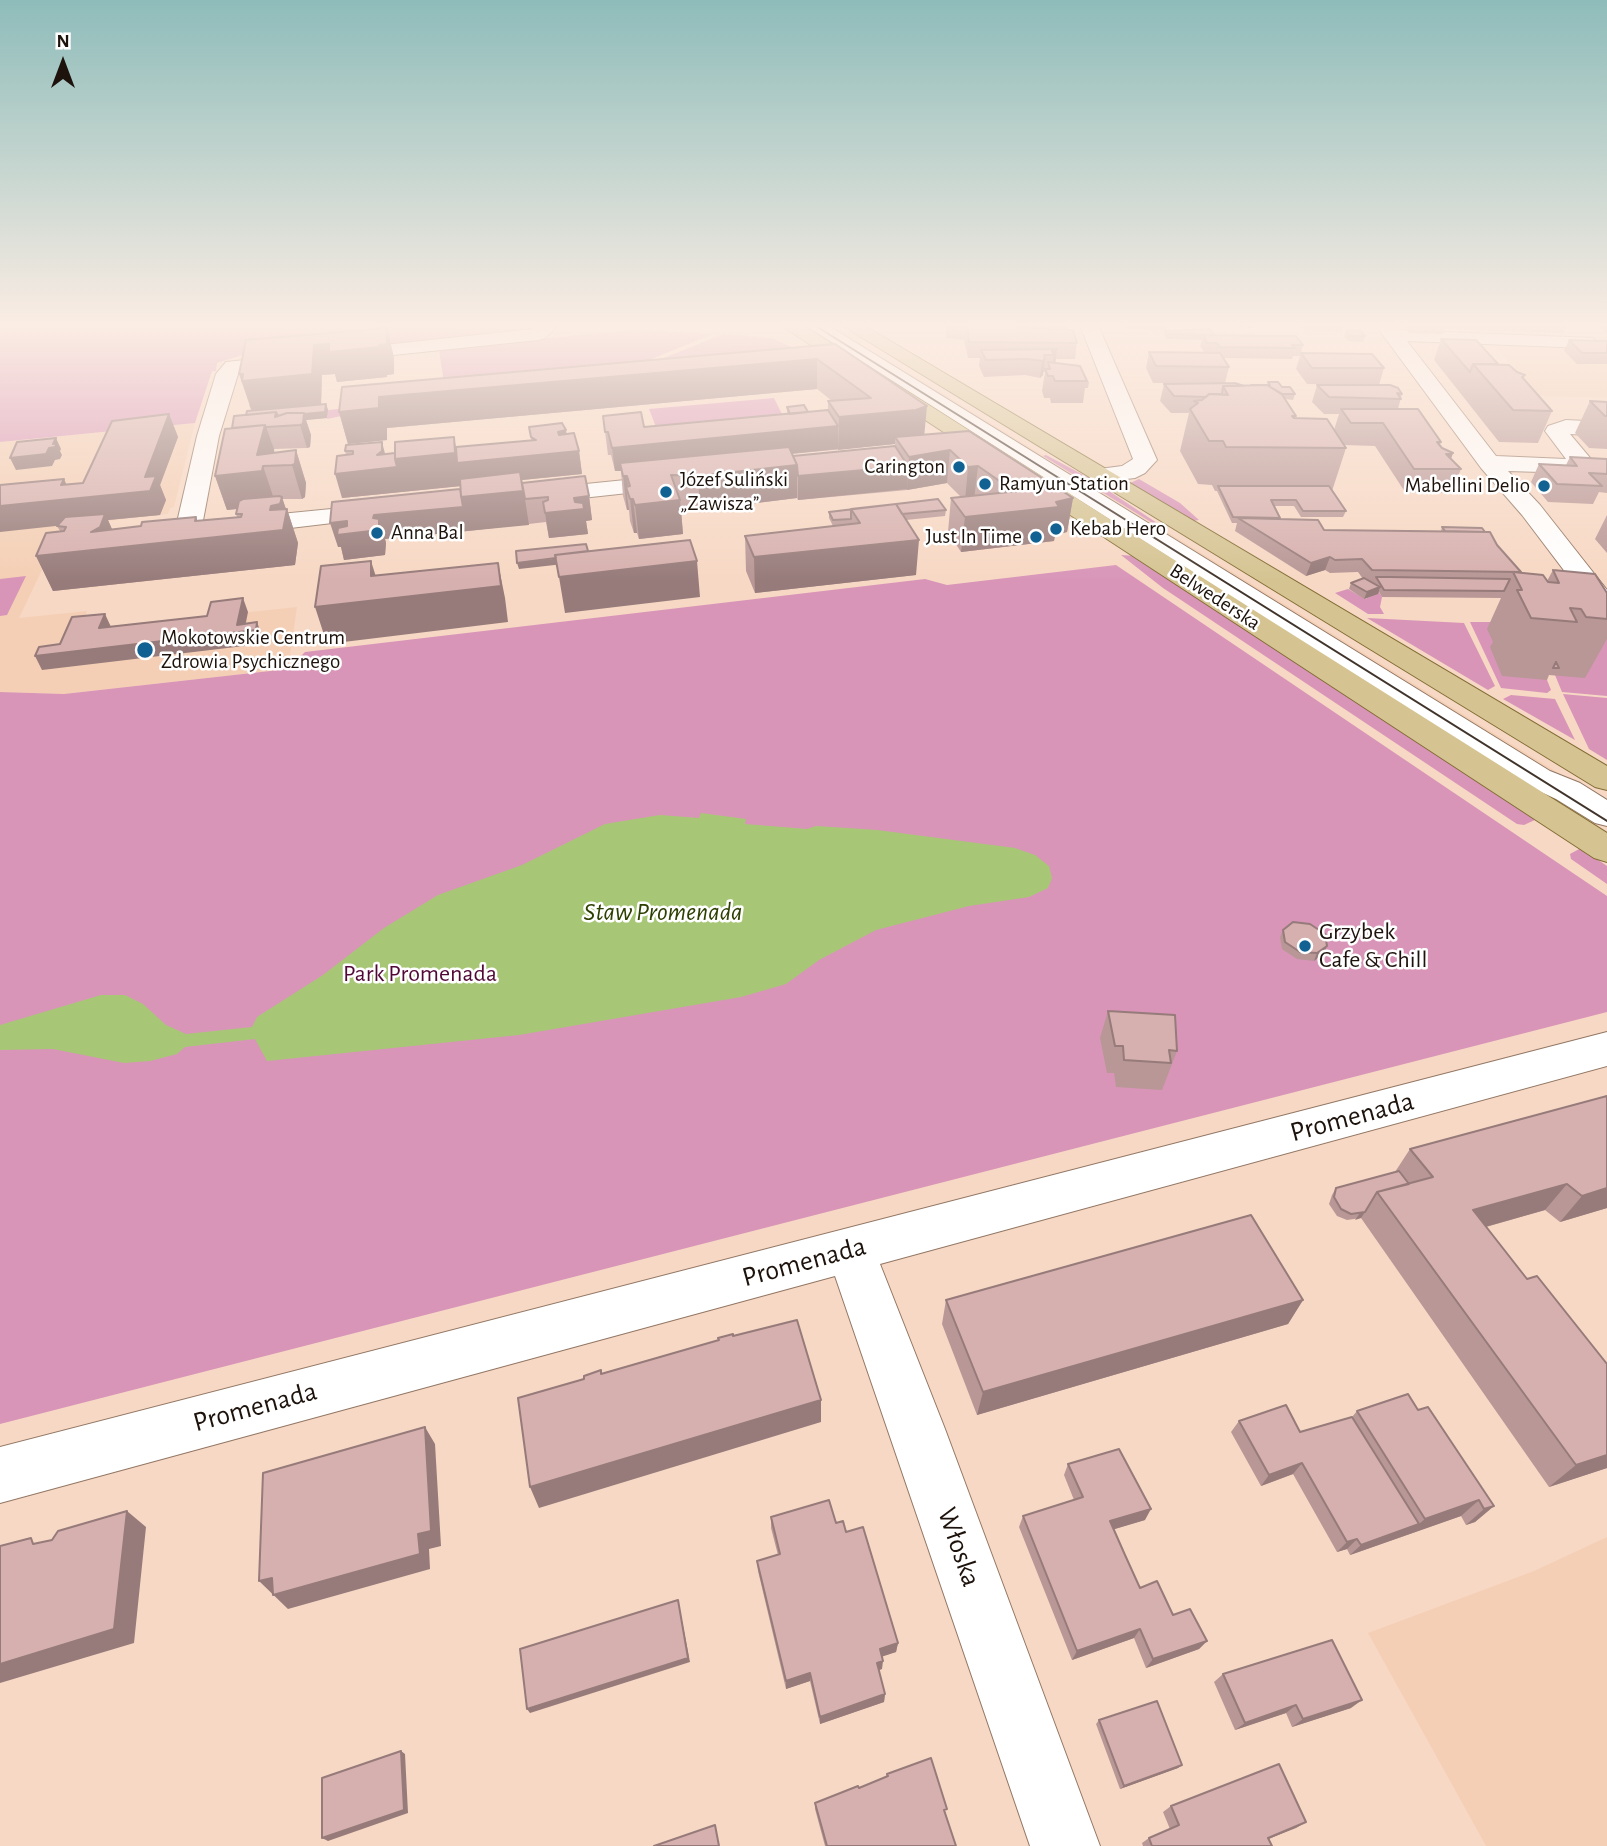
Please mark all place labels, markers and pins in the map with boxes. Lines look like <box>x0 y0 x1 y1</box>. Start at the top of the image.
place label: Carington <box>864 454 945 480</box>
marker: Carington <box>951 459 967 475</box>
place label: Józef Suliński „Zawisza” <box>680 467 788 517</box>
place label: Ramyun Station <box>999 471 1129 497</box>
place label: Mabellini Delio <box>1405 473 1530 499</box>
marker: Ramyun Station <box>977 476 993 492</box>
marker: Mabellini Delio <box>1536 478 1552 494</box>
marker: Józef Suliński „Zawisza” <box>658 484 674 500</box>
place label: Kebab Hero <box>1070 516 1166 542</box>
place label: Anna Bal <box>391 520 464 546</box>
marker: Kebab Hero <box>1048 521 1064 537</box>
place label: Just In Time <box>925 524 1022 550</box>
marker: Anna Bal <box>369 525 385 541</box>
marker: Just In Time <box>1028 529 1044 545</box>
place label: Mokotowskie Centrum Zdrowia Psychicznego <box>161 625 345 675</box>
marker: Mokotowskie Centrum Zdrowia Psychicznego <box>135 640 155 660</box>
place label: Grzybek Cafe & Chill <box>1319 918 1427 974</box>
marker: Grzybek Cafe & Chill <box>1297 938 1313 954</box>

